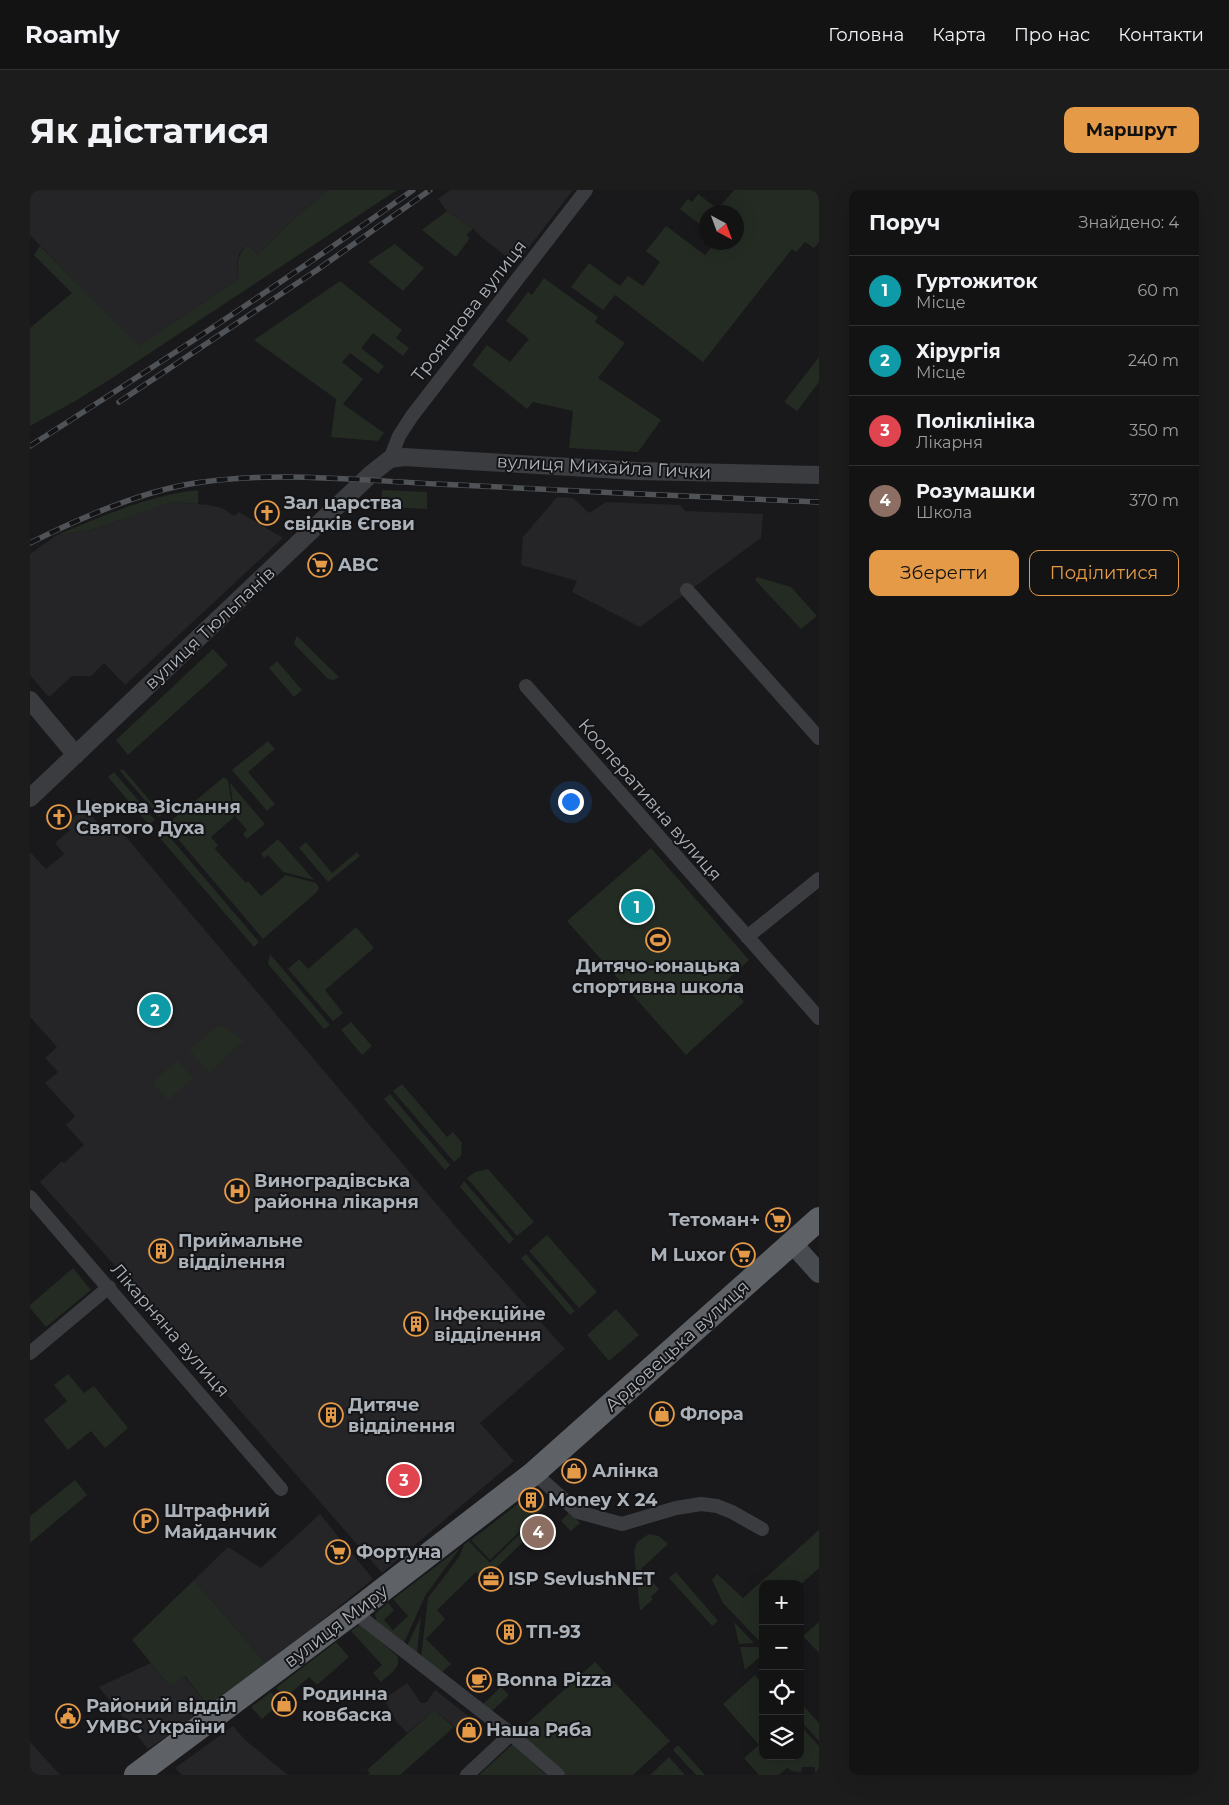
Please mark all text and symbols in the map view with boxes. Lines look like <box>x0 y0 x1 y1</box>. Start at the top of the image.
text: Roamly <box>25 20 120 49</box>
text: Головна <box>828 24 904 46</box>
text: Карта <box>932 24 986 46</box>
text: Про нас <box>1014 24 1090 46</box>
text: Контакти <box>1118 24 1204 46</box>
button: Маршрут <box>1064 107 1199 153</box>
text: Як дістатися <box>30 109 270 152</box>
north arrow <box>699 205 744 250</box>
text: Поруч <box>869 210 940 235</box>
text: Знайдено: 4 <box>1078 213 1179 232</box>
street label: Трояндова вулиця <box>407 236 531 386</box>
text: Гуртожиток <box>916 270 1038 293</box>
text: 1 <box>882 281 888 300</box>
text: 60 m <box>1137 281 1179 300</box>
text: Місце <box>916 293 966 312</box>
text: Хірургія <box>916 340 1001 363</box>
text: 2 <box>880 351 890 370</box>
text: 240 m <box>1128 351 1179 370</box>
text: Місце <box>916 363 966 382</box>
text: Поліклініка <box>916 410 1035 433</box>
text: 3 <box>880 421 890 440</box>
text: 350 m <box>1129 421 1179 440</box>
text: Лікарня <box>916 433 983 452</box>
street label: вулиця Михайла Гички <box>496 450 712 484</box>
text: Розумашки <box>916 480 1035 503</box>
text: 4 <box>879 491 891 510</box>
text: 370 m <box>1129 491 1179 510</box>
place label: Зал царства свідків Єгови <box>283 492 415 535</box>
church icon: Зал царства свідків Єгови <box>254 500 280 526</box>
text: Школа <box>916 503 972 522</box>
button: Зберегти <box>869 550 1019 596</box>
button: Поділитися <box>1029 550 1179 596</box>
supermarket icon: ABC <box>307 552 333 578</box>
place label: ABC <box>337 554 379 576</box>
street label: вулиця Тюльпанів <box>140 562 280 694</box>
street label: Кооперативна вулиця <box>574 714 726 886</box>
your location <box>558 789 584 815</box>
place label: Церква Зіслання Святого Духа <box>76 796 241 839</box>
church icon: Церква Зіслання Святого Духа <box>46 804 72 830</box>
pin: 1 <box>621 888 653 926</box>
sports icon: Дитячо-юнацька спортивна школа <box>645 927 671 953</box>
place label: Дитячо-юнацька спортивна школа <box>572 955 744 998</box>
pin: 2 <box>139 991 171 1029</box>
place label: Виноградівська районна лікарня <box>254 1170 419 1213</box>
hospital icon: Виноградівська районна лікарня <box>224 1178 250 1204</box>
supermarket icon: Тетоман+ <box>765 1207 791 1233</box>
place label: Тетоман+ <box>668 1209 760 1231</box>
place label: Приймальне відділення <box>178 1230 303 1273</box>
building icon: Приймальне відділення <box>148 1238 174 1264</box>
supermarket icon: M Luxor <box>730 1242 756 1268</box>
place label: M Luxor <box>651 1244 726 1266</box>
street label: Лікарняна вулиця <box>106 1259 234 1401</box>
street label: Ардовецька вулиця <box>600 1275 754 1417</box>
place label: Інфекційне відділення <box>434 1303 546 1346</box>
building icon: Інфекційне відділення <box>403 1311 429 1337</box>
place label: Дитяче відділення <box>348 1394 455 1437</box>
shop icon: Флора <box>649 1401 675 1427</box>
building icon: Дитяче відділення <box>318 1402 344 1428</box>
place label: Флора <box>680 1403 744 1425</box>
shop icon: Алінка <box>561 1458 587 1484</box>
place label: Алінка <box>592 1460 659 1482</box>
pin: 3 <box>388 1461 420 1499</box>
building icon: Money X 24 <box>518 1487 544 1513</box>
place label: Money X 24 <box>548 1489 658 1511</box>
place label: Штрафний Майданчик <box>164 1500 277 1543</box>
parking icon: Штрафний Майданчик <box>133 1508 159 1534</box>
pin: 4 <box>522 1513 554 1551</box>
supermarket icon: Фортуна <box>325 1539 351 1565</box>
place label: Фортуна <box>356 1541 441 1563</box>
office icon: ISP SevlushNET <box>478 1566 504 1592</box>
place label: ISP SevlushNET <box>508 1568 655 1590</box>
street label: вулиця Миру <box>280 1580 392 1672</box>
map controls <box>759 1580 804 1760</box>
button: + <box>759 1580 804 1625</box>
building icon: ТП-93 <box>496 1619 522 1645</box>
place label: ТП-93 <box>526 1621 581 1643</box>
button: − <box>759 1625 804 1670</box>
cafe icon: Bonna Pizza <box>466 1667 492 1693</box>
place label: Bonna Pizza <box>496 1669 612 1691</box>
button: locate <box>759 1670 804 1715</box>
place label: Родинна ковбаска <box>302 1683 392 1726</box>
shop icon: Родинна ковбаска <box>271 1691 297 1717</box>
place label: Районий відділ УМВС України <box>86 1695 237 1738</box>
public building icon: Районий відділ УМВС України <box>55 1703 81 1729</box>
button: layers <box>759 1715 804 1760</box>
shop icon: Наша Ряба <box>456 1717 482 1743</box>
place label: Наша Ряба <box>486 1719 592 1741</box>

